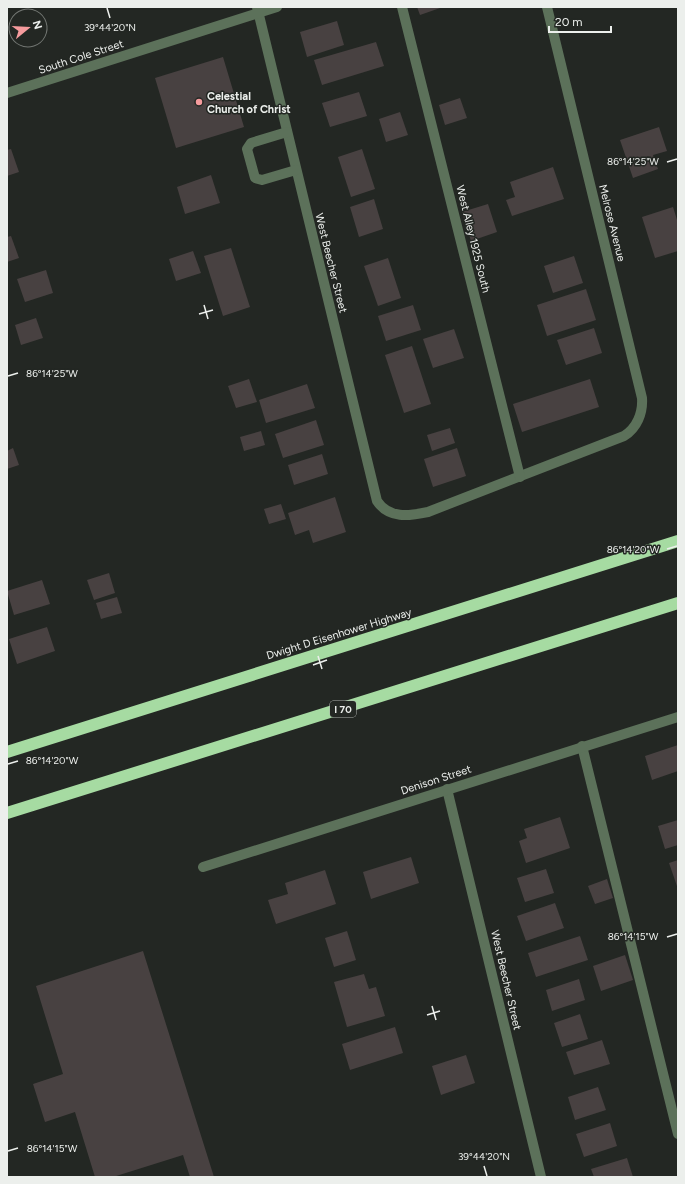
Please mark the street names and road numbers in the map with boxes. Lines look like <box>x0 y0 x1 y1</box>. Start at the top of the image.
street label: South Cole Street <box>37 37 125 77</box>
street label: Melrose Avenue <box>596 183 628 263</box>
street label: West Alley 1925 South <box>453 184 493 294</box>
street label: West Beecher Street <box>312 212 350 314</box>
street label: Dwight D Eisenhower Highway <box>265 606 413 662</box>
road number: I 70 <box>330 701 356 717</box>
street label: Denison Street <box>399 762 473 798</box>
street label: West Beecher Street <box>488 929 524 1031</box>

